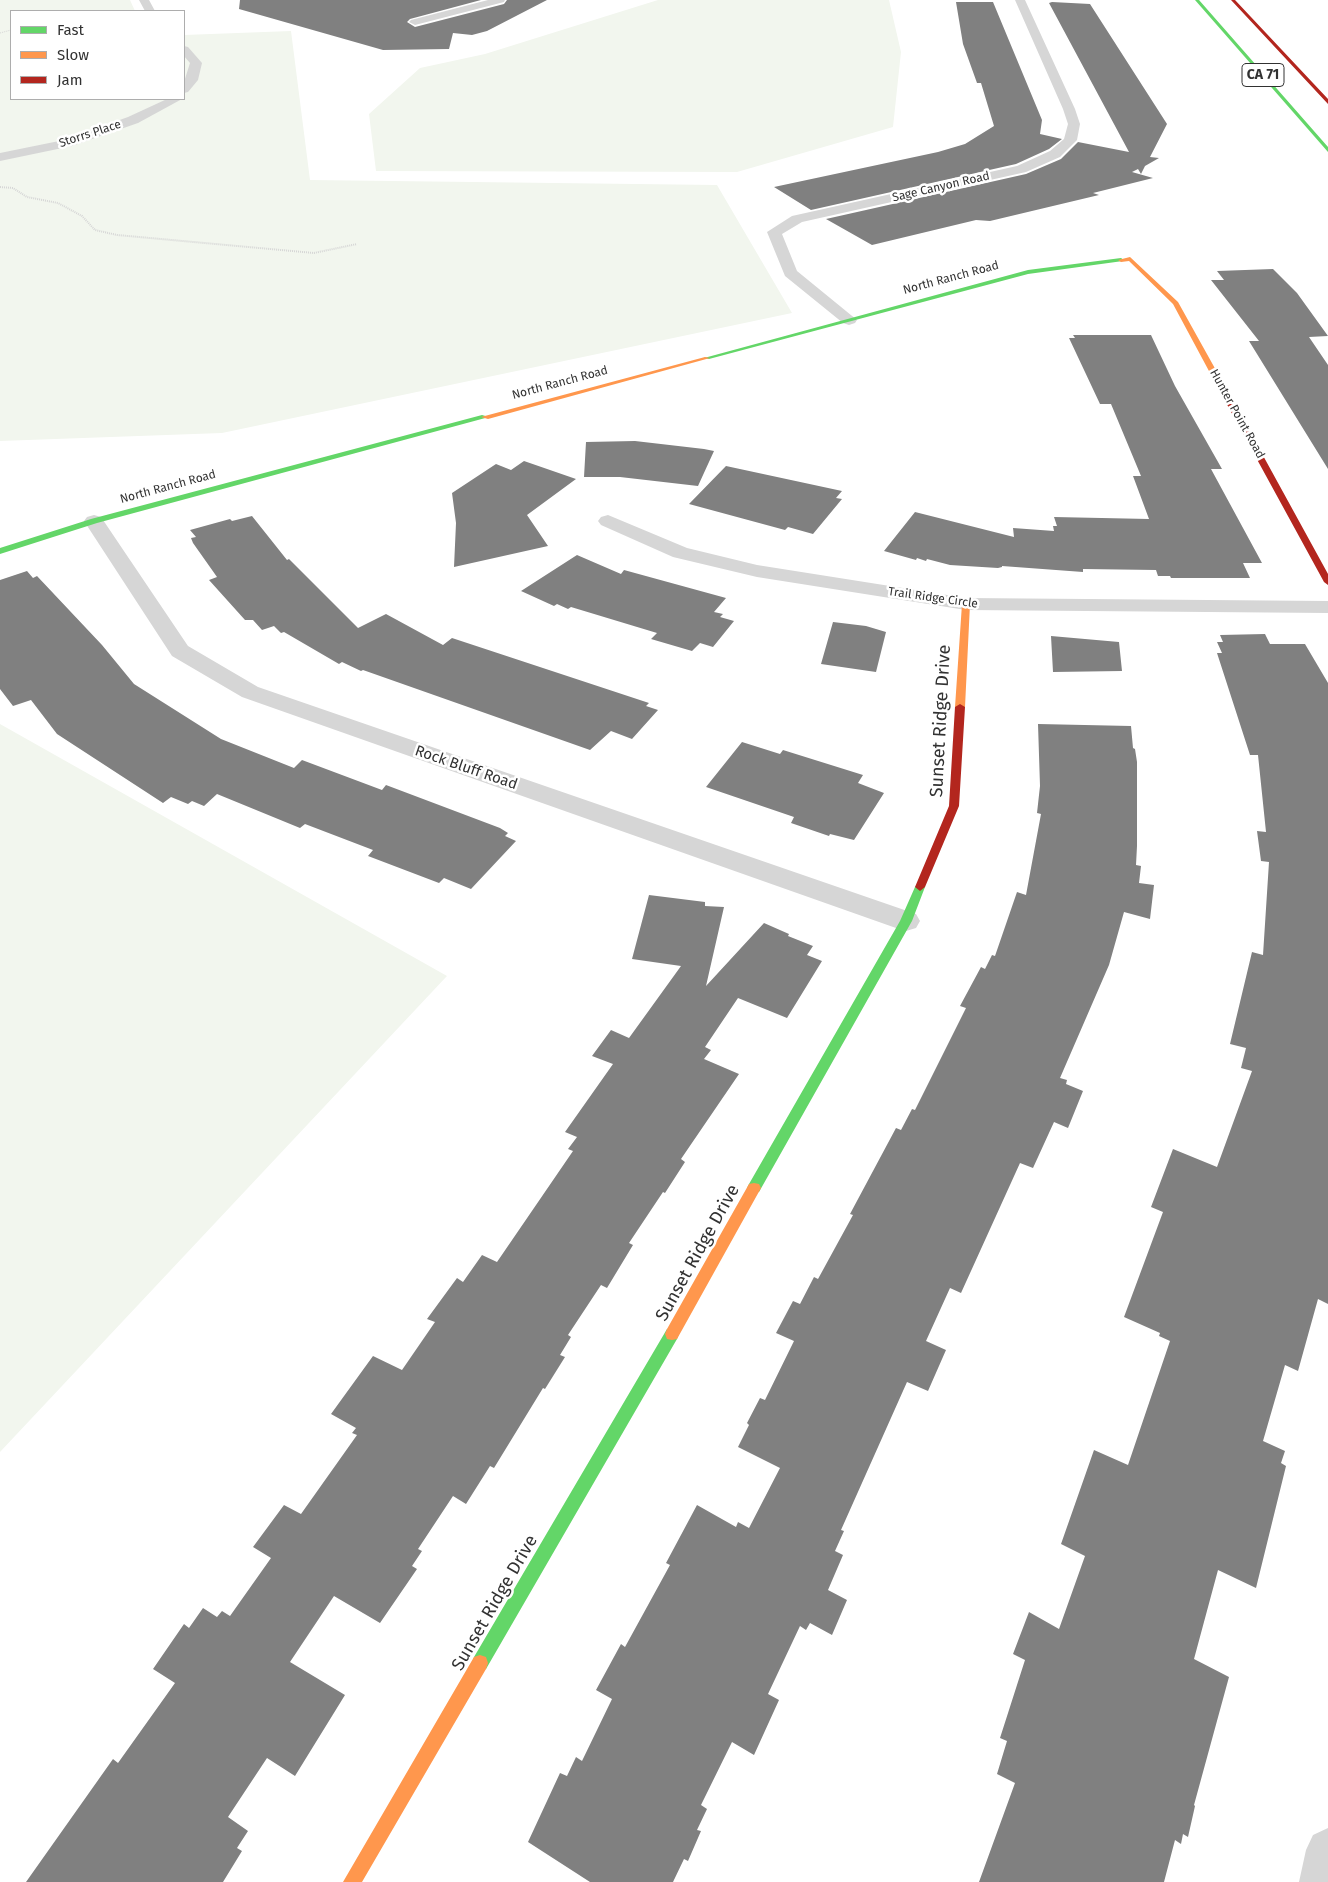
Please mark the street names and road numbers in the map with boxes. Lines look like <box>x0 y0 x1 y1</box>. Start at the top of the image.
road number: CA 71 <box>1242 64 1284 86</box>
street label: Storrs Place <box>57 117 123 151</box>
street label: Sage Canyon Road <box>891 169 991 205</box>
street label: North Ranch Road <box>901 258 1001 298</box>
street label: North Ranch Road <box>510 363 610 403</box>
street label: Hunter Point Road <box>1206 367 1268 461</box>
street label: North Ranch Road <box>118 467 218 507</box>
street label: Trail Ridge Circle <box>887 585 979 611</box>
street label: Sunset Ridge Drive <box>926 644 956 798</box>
street label: Rock Bluff Road <box>412 742 520 794</box>
street label: Sunset Ridge Drive <box>651 1181 745 1325</box>
street label: Sunset Ridge Drive <box>447 1531 543 1675</box>

